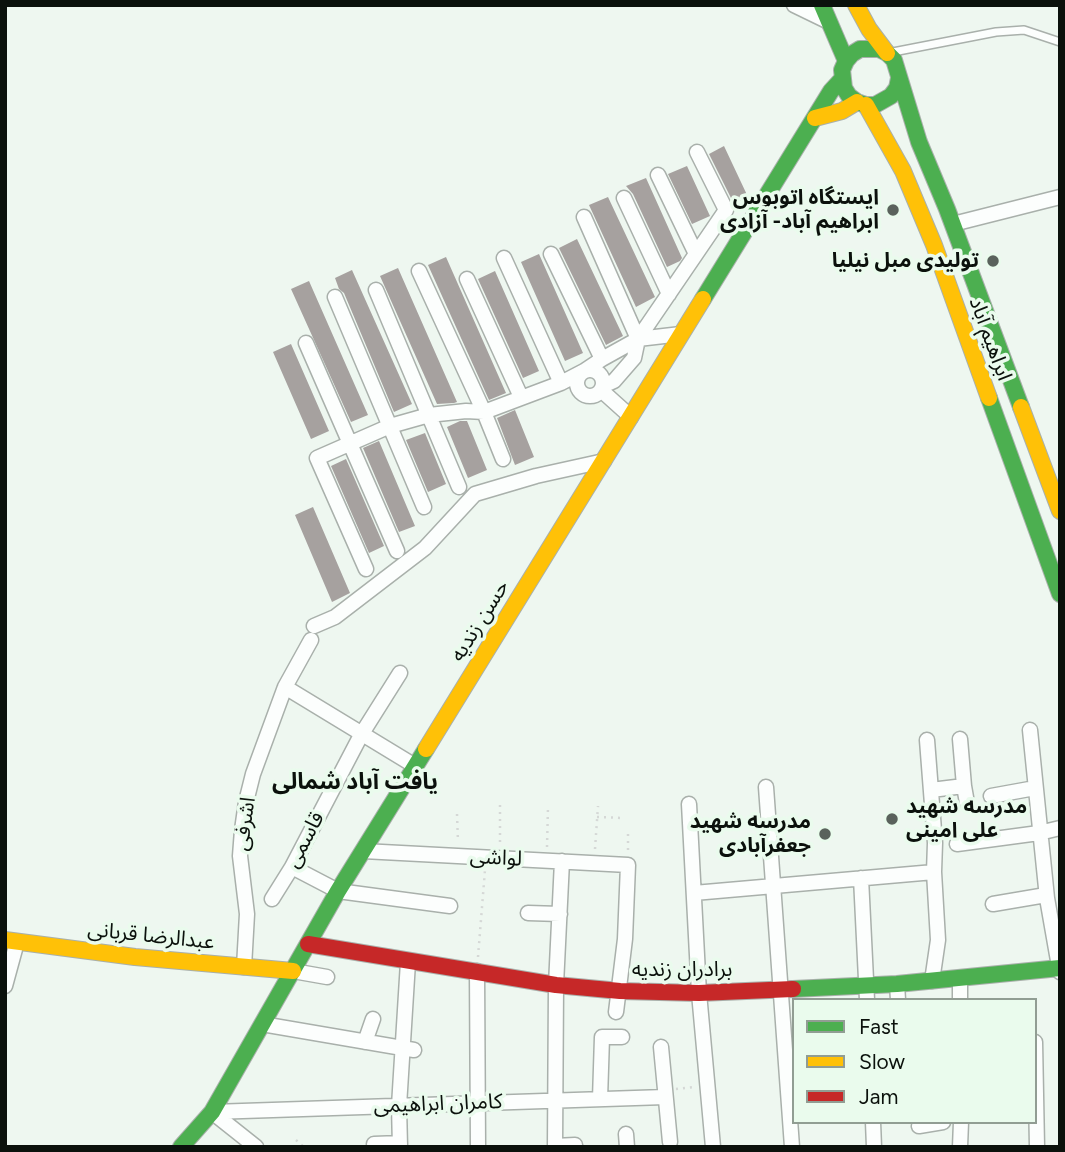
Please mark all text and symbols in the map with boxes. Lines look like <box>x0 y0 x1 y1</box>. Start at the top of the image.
place label: ایستگاه اتوبوس ابراهیم آباد- آزادی <box>720 185 879 235</box>
marker: ایستگاه اتوبوس ابراهیم آباد- آزادی <box>885 202 901 218</box>
place label: تولیدی مبل نیلیا <box>832 248 979 274</box>
marker: تولیدی مبل نیلیا <box>985 253 1001 269</box>
street label: ابراهیم آباد <box>963 294 1017 384</box>
street label: حسن زندیه <box>445 576 515 666</box>
district label: یافت آباد شمالی <box>272 768 438 796</box>
place label: مدرسه شهید علی امینی <box>906 794 1027 844</box>
street label: اشرفی <box>229 796 261 852</box>
street label: قاسمی <box>280 808 330 872</box>
place label: مدرسه شهید جعفرآبادی <box>690 809 811 859</box>
marker: مدرسه شهید علی امینی <box>884 811 900 827</box>
marker: مدرسه شهید جعفرآبادی <box>817 826 833 842</box>
street label: لواشی <box>469 844 523 872</box>
street label: عبدالرضا قربانی <box>86 917 216 955</box>
street label: برادران زندیه <box>632 957 732 983</box>
legend <box>792 998 1037 1124</box>
text: Fast <box>859 1014 899 1039</box>
text: Slow <box>859 1049 905 1074</box>
text: Jam <box>859 1084 898 1109</box>
street label: کامران ابراهیمی <box>373 1089 503 1119</box>

